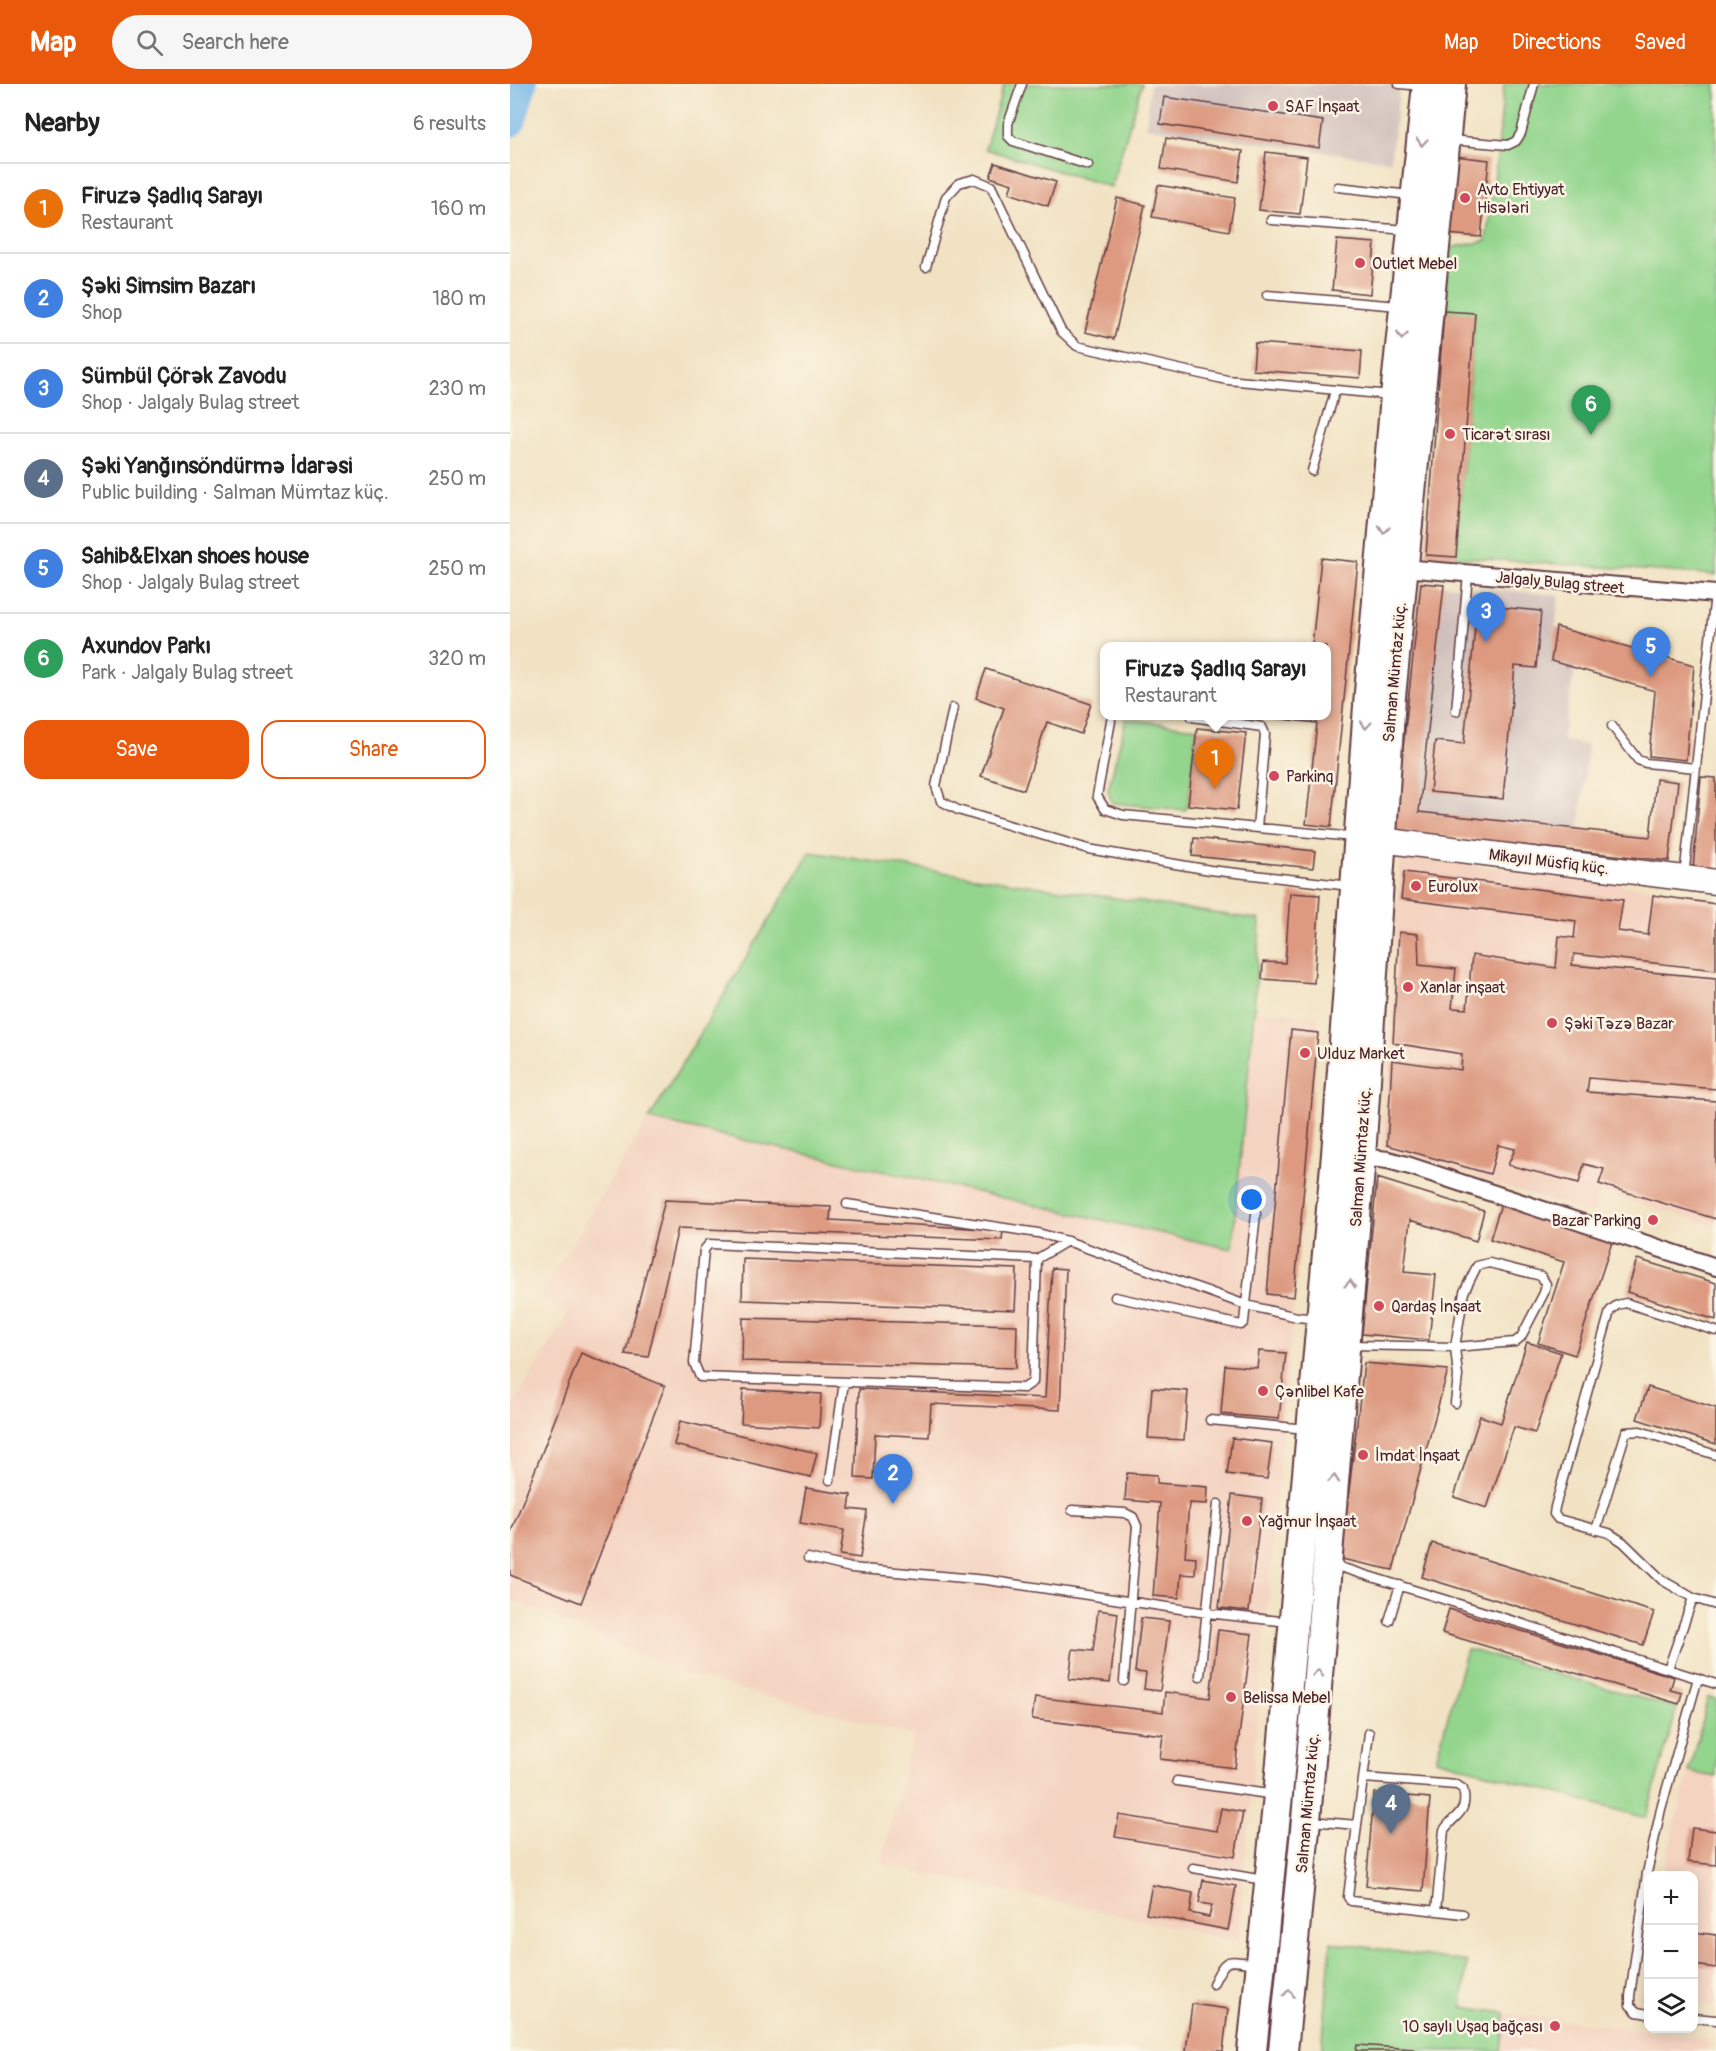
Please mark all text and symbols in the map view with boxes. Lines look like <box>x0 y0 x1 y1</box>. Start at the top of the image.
search box <box>112 15 532 69</box>
text: Map <box>30 25 76 60</box>
icon: search <box>133 26 166 59</box>
text: Search here <box>181 28 289 56</box>
text: Map <box>1444 29 1479 56</box>
text: Directions <box>1512 29 1601 56</box>
text: Saved <box>1634 29 1686 56</box>
place label: SAF İnşaat <box>1285 97 1360 117</box>
marker: SAF İnşaat <box>1266 99 1280 113</box>
text: Nearby <box>24 107 100 139</box>
text: 6 results <box>413 111 486 136</box>
one-way arrow <box>1416 138 1429 147</box>
place label: Avto Ehtiyyat Hisələri <box>1477 180 1565 218</box>
text: Firuzə Şadlıq Sarayı <box>81 182 263 210</box>
marker: Avto Ehtiyyat Hisələri <box>1458 191 1472 205</box>
text: 1 <box>40 196 47 221</box>
text: 160 m <box>431 196 486 221</box>
text: Restaurant <box>81 210 173 235</box>
place label: Outlet Mebel <box>1372 254 1457 274</box>
marker: Outlet Mebel <box>1353 256 1367 270</box>
text: Şəki Simsim Bazarı <box>81 272 256 300</box>
text: 2 <box>38 286 49 311</box>
text: 180 m <box>432 286 486 311</box>
text: Shop <box>81 300 122 325</box>
one-way arrow <box>1396 332 1409 341</box>
text: Sümbül Çörək Zavodu <box>81 362 287 390</box>
text: 3 <box>38 376 49 401</box>
text: 230 m <box>429 376 486 401</box>
pin: 6 <box>1572 386 1610 435</box>
text: Shop · Jalgaly Bulag street <box>81 390 300 415</box>
place label: Ticarət sırası <box>1462 425 1551 445</box>
marker: Ticarət sırası <box>1443 427 1457 441</box>
text: Şəki Yanğınsöndürmə İdarəsi <box>81 452 352 480</box>
text: 4 <box>38 466 49 491</box>
text: 250 m <box>428 466 486 491</box>
text: Public building · Salman Mümtaz küç. <box>81 480 389 505</box>
one-way arrow <box>1378 526 1391 535</box>
text: Sahib&Elxan shoes house <box>81 542 309 570</box>
text: 5 <box>38 556 49 581</box>
text: 250 m <box>428 556 486 581</box>
street label: Jalgaly Bulag street <box>1494 567 1626 599</box>
text: Shop · Jalgaly Bulag street <box>81 570 300 595</box>
pin: 3 <box>1466 592 1506 642</box>
street label: Salman Mümtaz küç. <box>1379 601 1411 743</box>
pin: 5 <box>1632 628 1670 677</box>
text: Axundov Parkı <box>81 632 211 660</box>
popup <box>1100 642 1331 720</box>
text: 6 <box>38 646 49 671</box>
text: 320 m <box>428 646 486 671</box>
text: Firuzə Şadlıq Sarayı <box>1124 655 1307 683</box>
text: Park · Jalgaly Bulag street <box>81 660 293 685</box>
text: Restaurant <box>1124 683 1217 708</box>
button: Save <box>24 720 249 779</box>
button: Share <box>261 720 486 779</box>
one-way arrow <box>1360 720 1373 729</box>
pin: 1 <box>1196 740 1234 789</box>
place label: Parkinq <box>1286 767 1334 787</box>
marker: Parkinq <box>1267 769 1281 783</box>
street label: Mikayıl Müsfiq küç. <box>1488 845 1610 879</box>
place label: Eurolux <box>1428 877 1478 897</box>
marker: Eurolux <box>1409 879 1423 893</box>
place label: Xanlar inşaat <box>1420 978 1506 998</box>
marker: Xanlar inşaat <box>1401 980 1415 994</box>
place label: Şəki Təzə Bazar <box>1564 1014 1674 1034</box>
marker: Şəki Təzə Bazar <box>1545 1016 1559 1030</box>
place label: Ulduz Market <box>1317 1044 1405 1064</box>
marker: Ulduz Market <box>1298 1046 1312 1060</box>
street label: Salman Mümtaz küç. <box>1346 1086 1376 1228</box>
your location <box>1237 1185 1266 1214</box>
place label: Bazar Parking <box>1552 1211 1641 1231</box>
marker: Bazar Parking <box>1646 1213 1660 1227</box>
one-way arrow <box>1343 1280 1356 1289</box>
place label: Qardaş İnşaat <box>1391 1297 1482 1317</box>
marker: Qardaş İnşaat <box>1372 1299 1386 1313</box>
place label: Çənlibel Kafe <box>1275 1382 1364 1402</box>
marker: Çənlibel Kafe <box>1256 1384 1270 1398</box>
place label: İmdat İnşaat <box>1375 1446 1461 1466</box>
marker: İmdat İnşaat <box>1356 1448 1370 1462</box>
pin: 2 <box>874 1454 913 1504</box>
one-way arrow <box>1327 1474 1340 1483</box>
place label: Yağmur İnşaat <box>1258 1512 1357 1532</box>
marker: Yağmur İnşaat <box>1240 1514 1254 1528</box>
one-way arrow <box>1311 1669 1324 1678</box>
place label: Belissa Mebel <box>1243 1688 1331 1708</box>
marker: Belissa Mebel <box>1224 1690 1238 1704</box>
street label: Salman Mümtaz küç. <box>1292 1732 1324 1874</box>
pin: 4 <box>1372 1784 1410 1834</box>
map controls <box>1644 1871 1698 2033</box>
button: + <box>1644 1871 1698 1925</box>
button: − <box>1644 1925 1698 1979</box>
button: layers <box>1644 1979 1698 2033</box>
one-way arrow <box>1282 1988 1295 1997</box>
place label: 10 saylı Uşaq bağçası <box>1402 2017 1543 2037</box>
marker: 10 saylı Uşaq bağçası <box>1548 2019 1562 2033</box>

